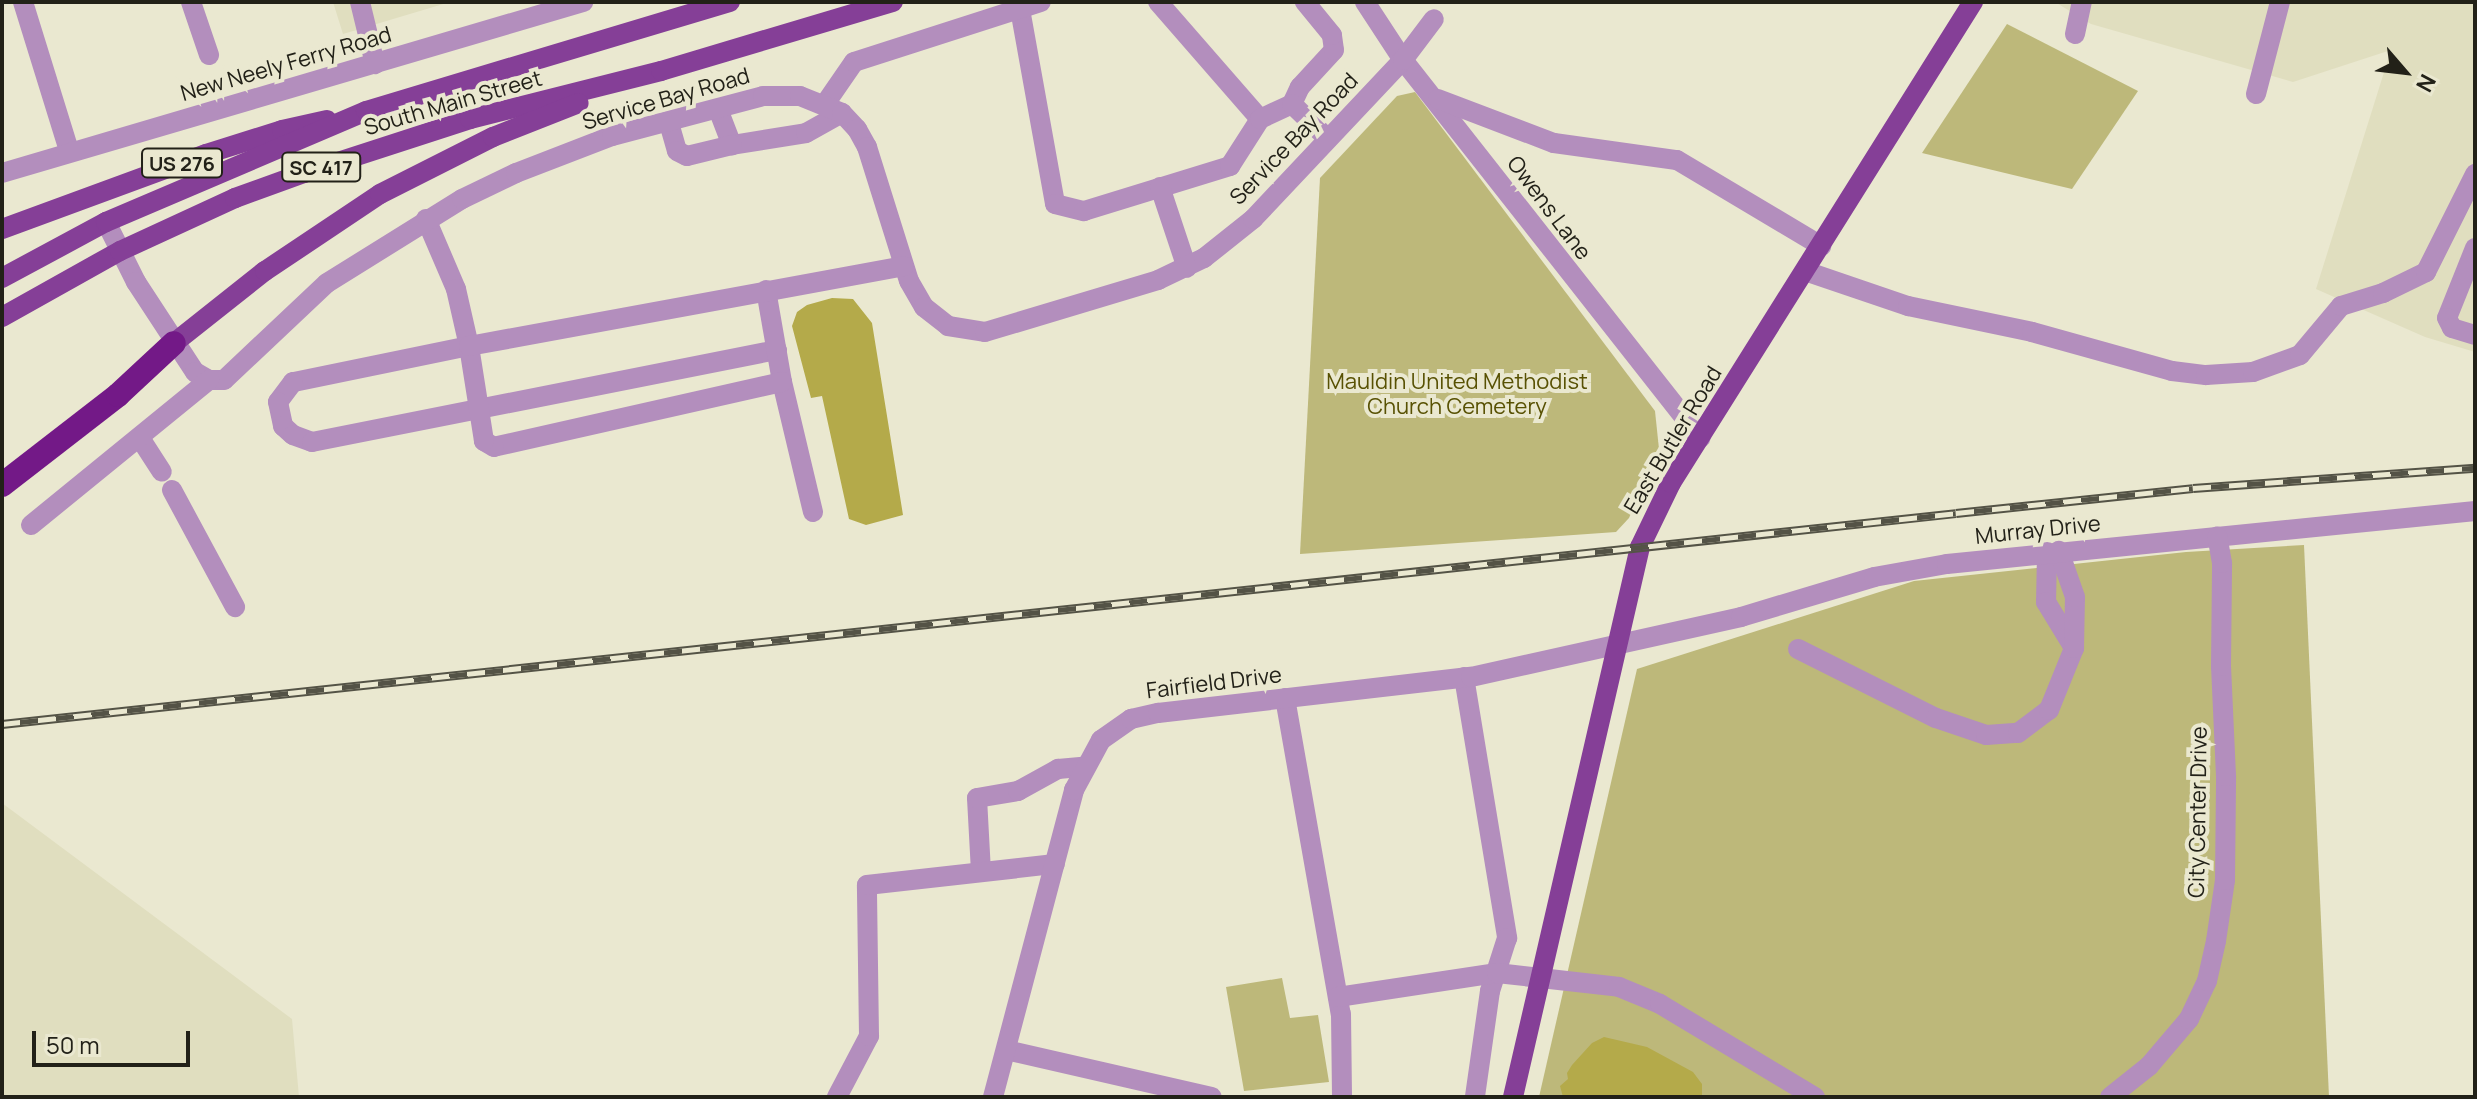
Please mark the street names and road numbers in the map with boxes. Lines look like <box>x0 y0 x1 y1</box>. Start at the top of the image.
street label: New Neely Ferry Road <box>178 21 394 107</box>
street label: Service Bay Road <box>579 62 753 136</box>
street label: South Main Street <box>361 65 545 141</box>
street label: Service Bay Road <box>1224 68 1364 210</box>
road number: US 276 <box>140 147 224 179</box>
road number: SC 417 <box>281 151 361 183</box>
street label: Owens Lane <box>1501 151 1597 265</box>
street label: East Butler Road <box>1619 361 1727 519</box>
street label: Murray Drive <box>1974 510 2102 550</box>
street label: Fairfield Drive <box>1145 662 1283 704</box>
street label: City Center Drive <box>2183 726 2213 898</box>

